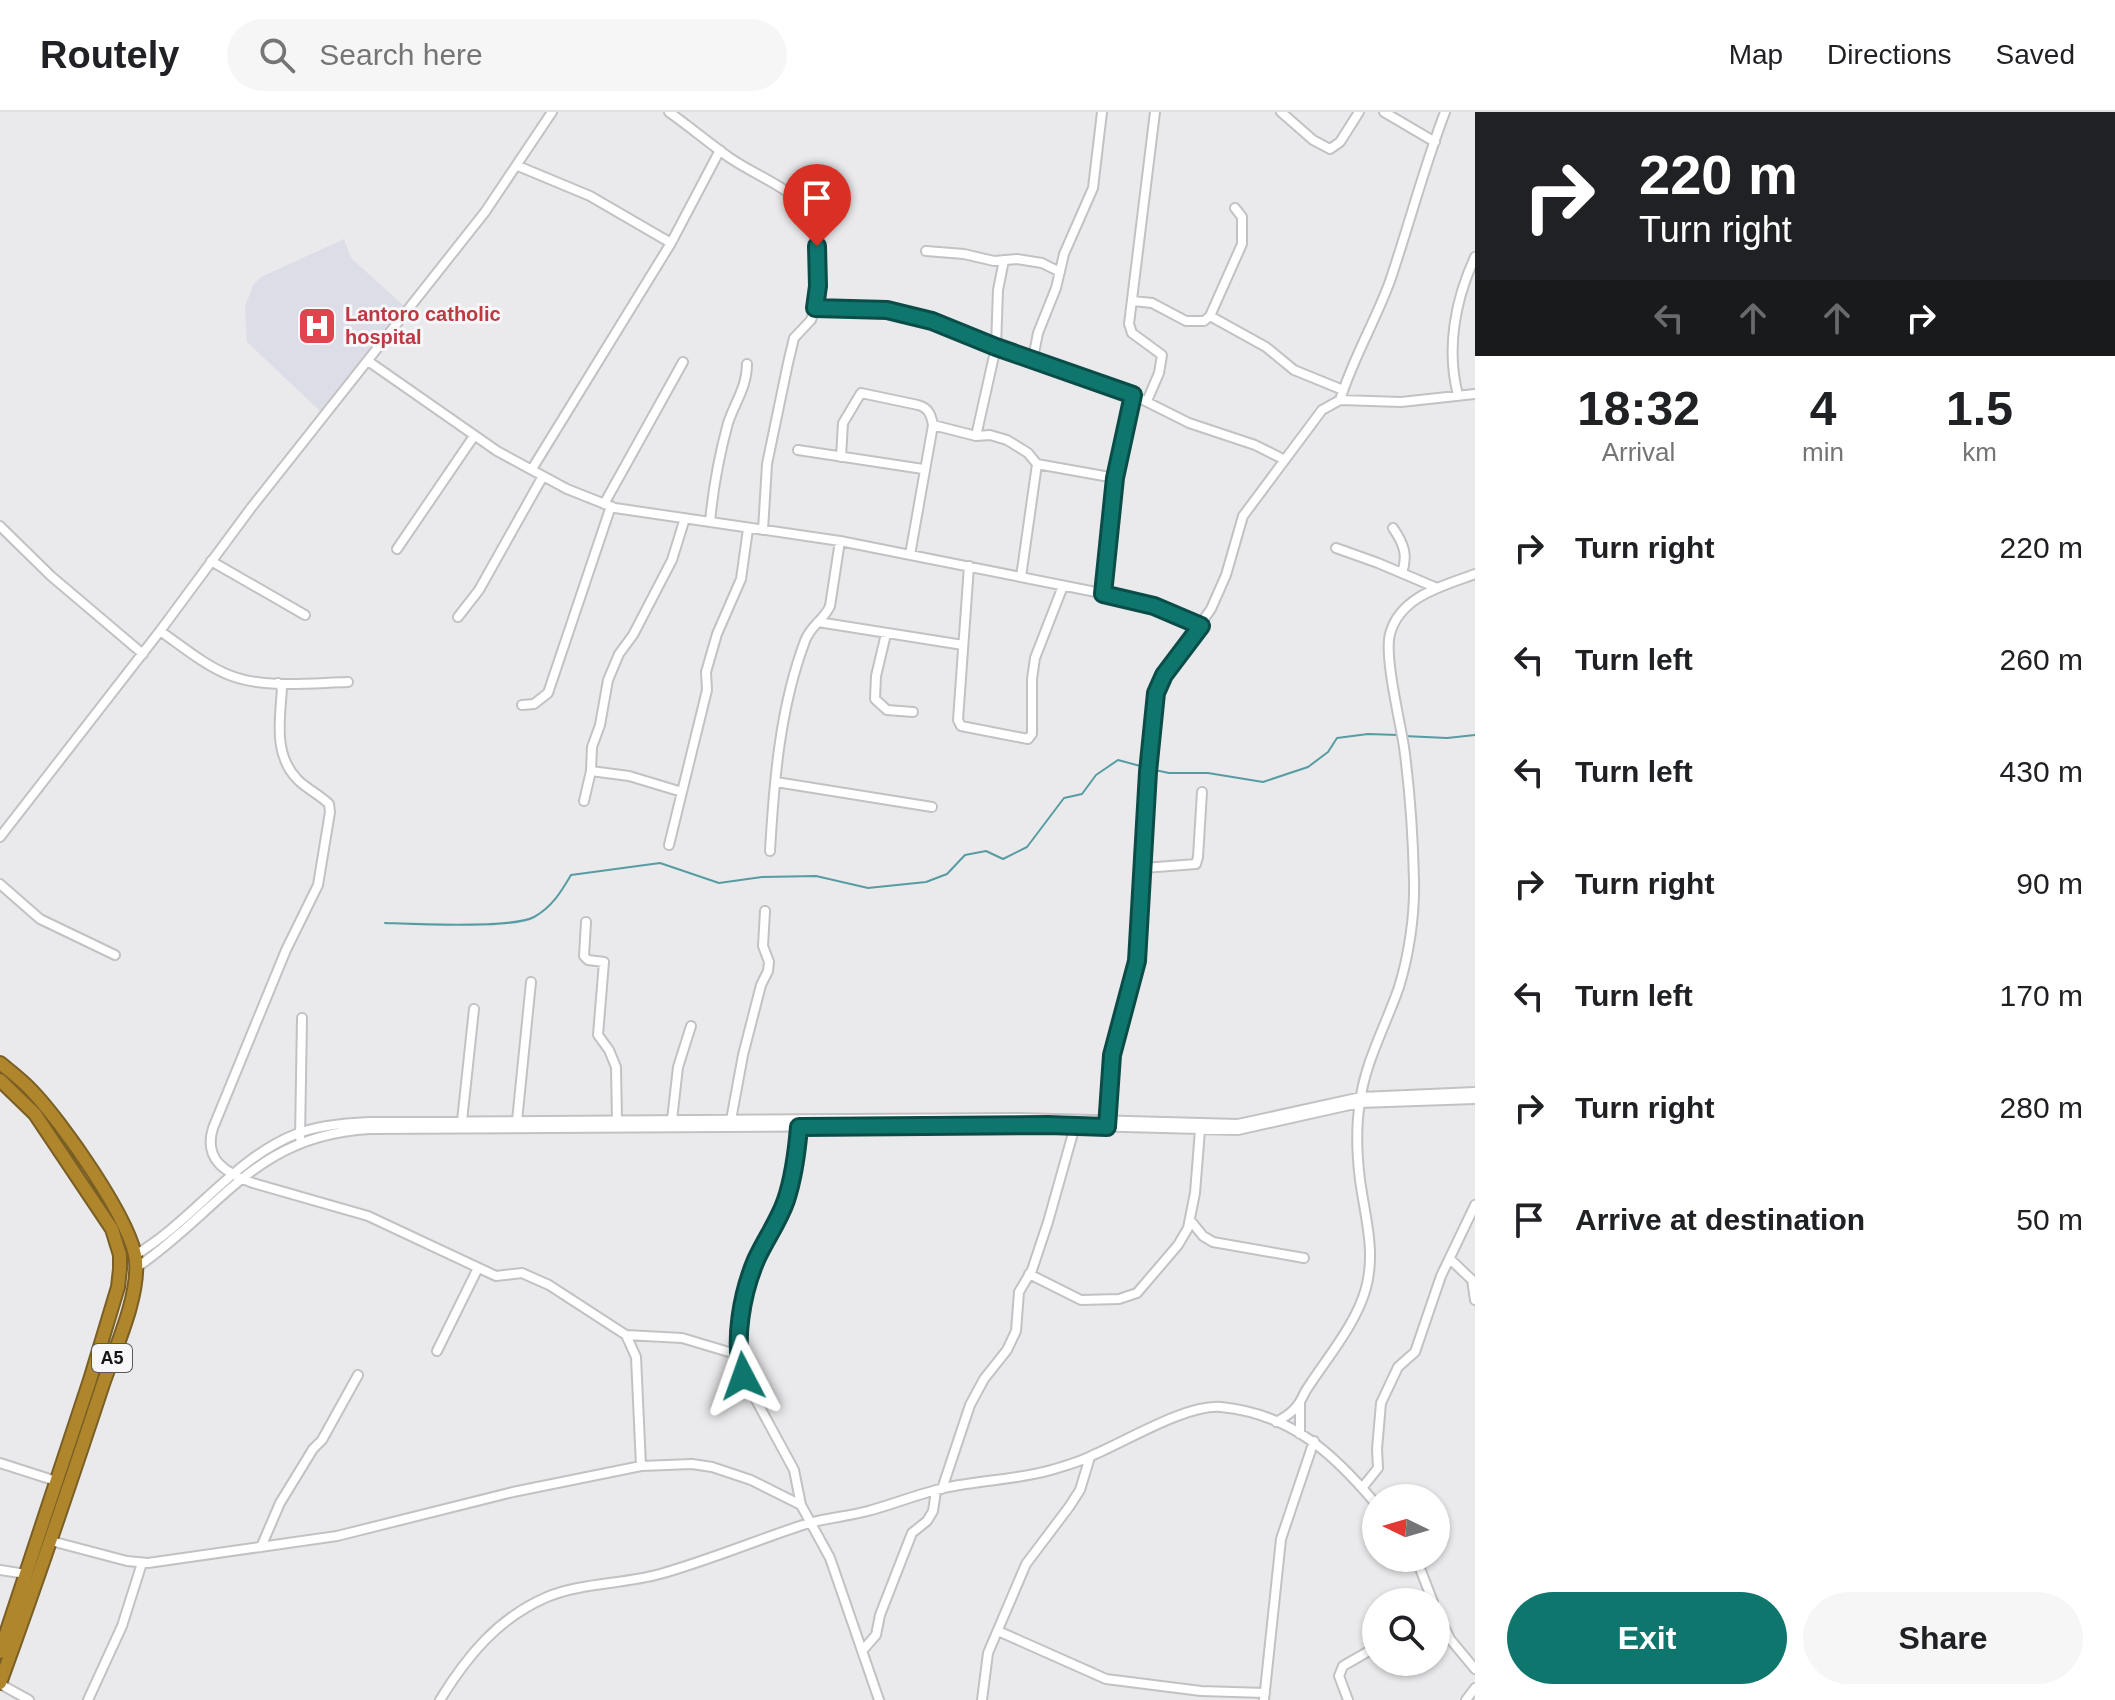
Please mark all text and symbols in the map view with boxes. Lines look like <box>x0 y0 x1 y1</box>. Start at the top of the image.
search box <box>227 19 787 91</box>
icon: search <box>255 33 299 77</box>
text: Routely <box>40 34 179 76</box>
text: Search here <box>319 38 483 71</box>
text: Map <box>1729 39 1783 70</box>
text: Directions <box>1827 39 1952 70</box>
text: Saved <box>1996 39 2075 70</box>
text: 220 m <box>1639 143 1798 206</box>
icon: right <box>1507 144 1611 248</box>
pin <box>783 164 851 246</box>
icon: arrive <box>795 176 839 220</box>
text: Turn right <box>1639 209 1792 250</box>
icon: left <box>1647 296 1691 340</box>
icon: ahead <box>1731 296 1775 340</box>
icon: ahead <box>1815 296 1859 340</box>
icon: right <box>1899 296 1943 340</box>
place label: Lantoro catholic hospital <box>345 303 501 348</box>
hospital icon: Lantoro catholic hospital <box>296 305 338 347</box>
text: 18:32 <box>1577 382 1700 435</box>
text: 4 <box>1810 382 1836 435</box>
text: 1.5 <box>1946 382 2013 435</box>
text: Arrival <box>1602 437 1675 467</box>
text: min <box>1802 437 1844 467</box>
text: km <box>1962 437 1997 467</box>
icon: right <box>1507 526 1551 570</box>
text: Turn right <box>1575 531 1714 564</box>
text: 220 m <box>2000 531 2083 564</box>
icon: left <box>1507 638 1551 682</box>
text: Turn left <box>1575 643 1693 676</box>
text: 260 m <box>2000 643 2083 676</box>
icon: left <box>1507 750 1551 794</box>
text: Turn left <box>1575 755 1693 788</box>
text: 430 m <box>2000 755 2083 788</box>
icon: right <box>1507 862 1551 906</box>
text: Turn right <box>1575 867 1714 900</box>
text: 90 m <box>2016 867 2083 900</box>
icon: left <box>1507 974 1551 1018</box>
text: Turn left <box>1575 979 1693 1012</box>
text: 170 m <box>2000 979 2083 1012</box>
icon: right <box>1507 1086 1551 1130</box>
text: Turn right <box>1575 1091 1714 1124</box>
text: 280 m <box>2000 1091 2083 1124</box>
icon: arrive <box>1507 1198 1551 1242</box>
text: Arrive at destination <box>1575 1203 1865 1236</box>
text: 50 m <box>2016 1203 2083 1236</box>
position arrow <box>701 1334 785 1418</box>
road number: A5 <box>92 1344 132 1372</box>
north arrow <box>1362 1484 1450 1572</box>
map controls <box>1362 1484 1450 1676</box>
button: search <box>1362 1588 1450 1676</box>
button: Exit <box>1507 1592 1787 1684</box>
button: Share <box>1803 1592 2083 1684</box>

